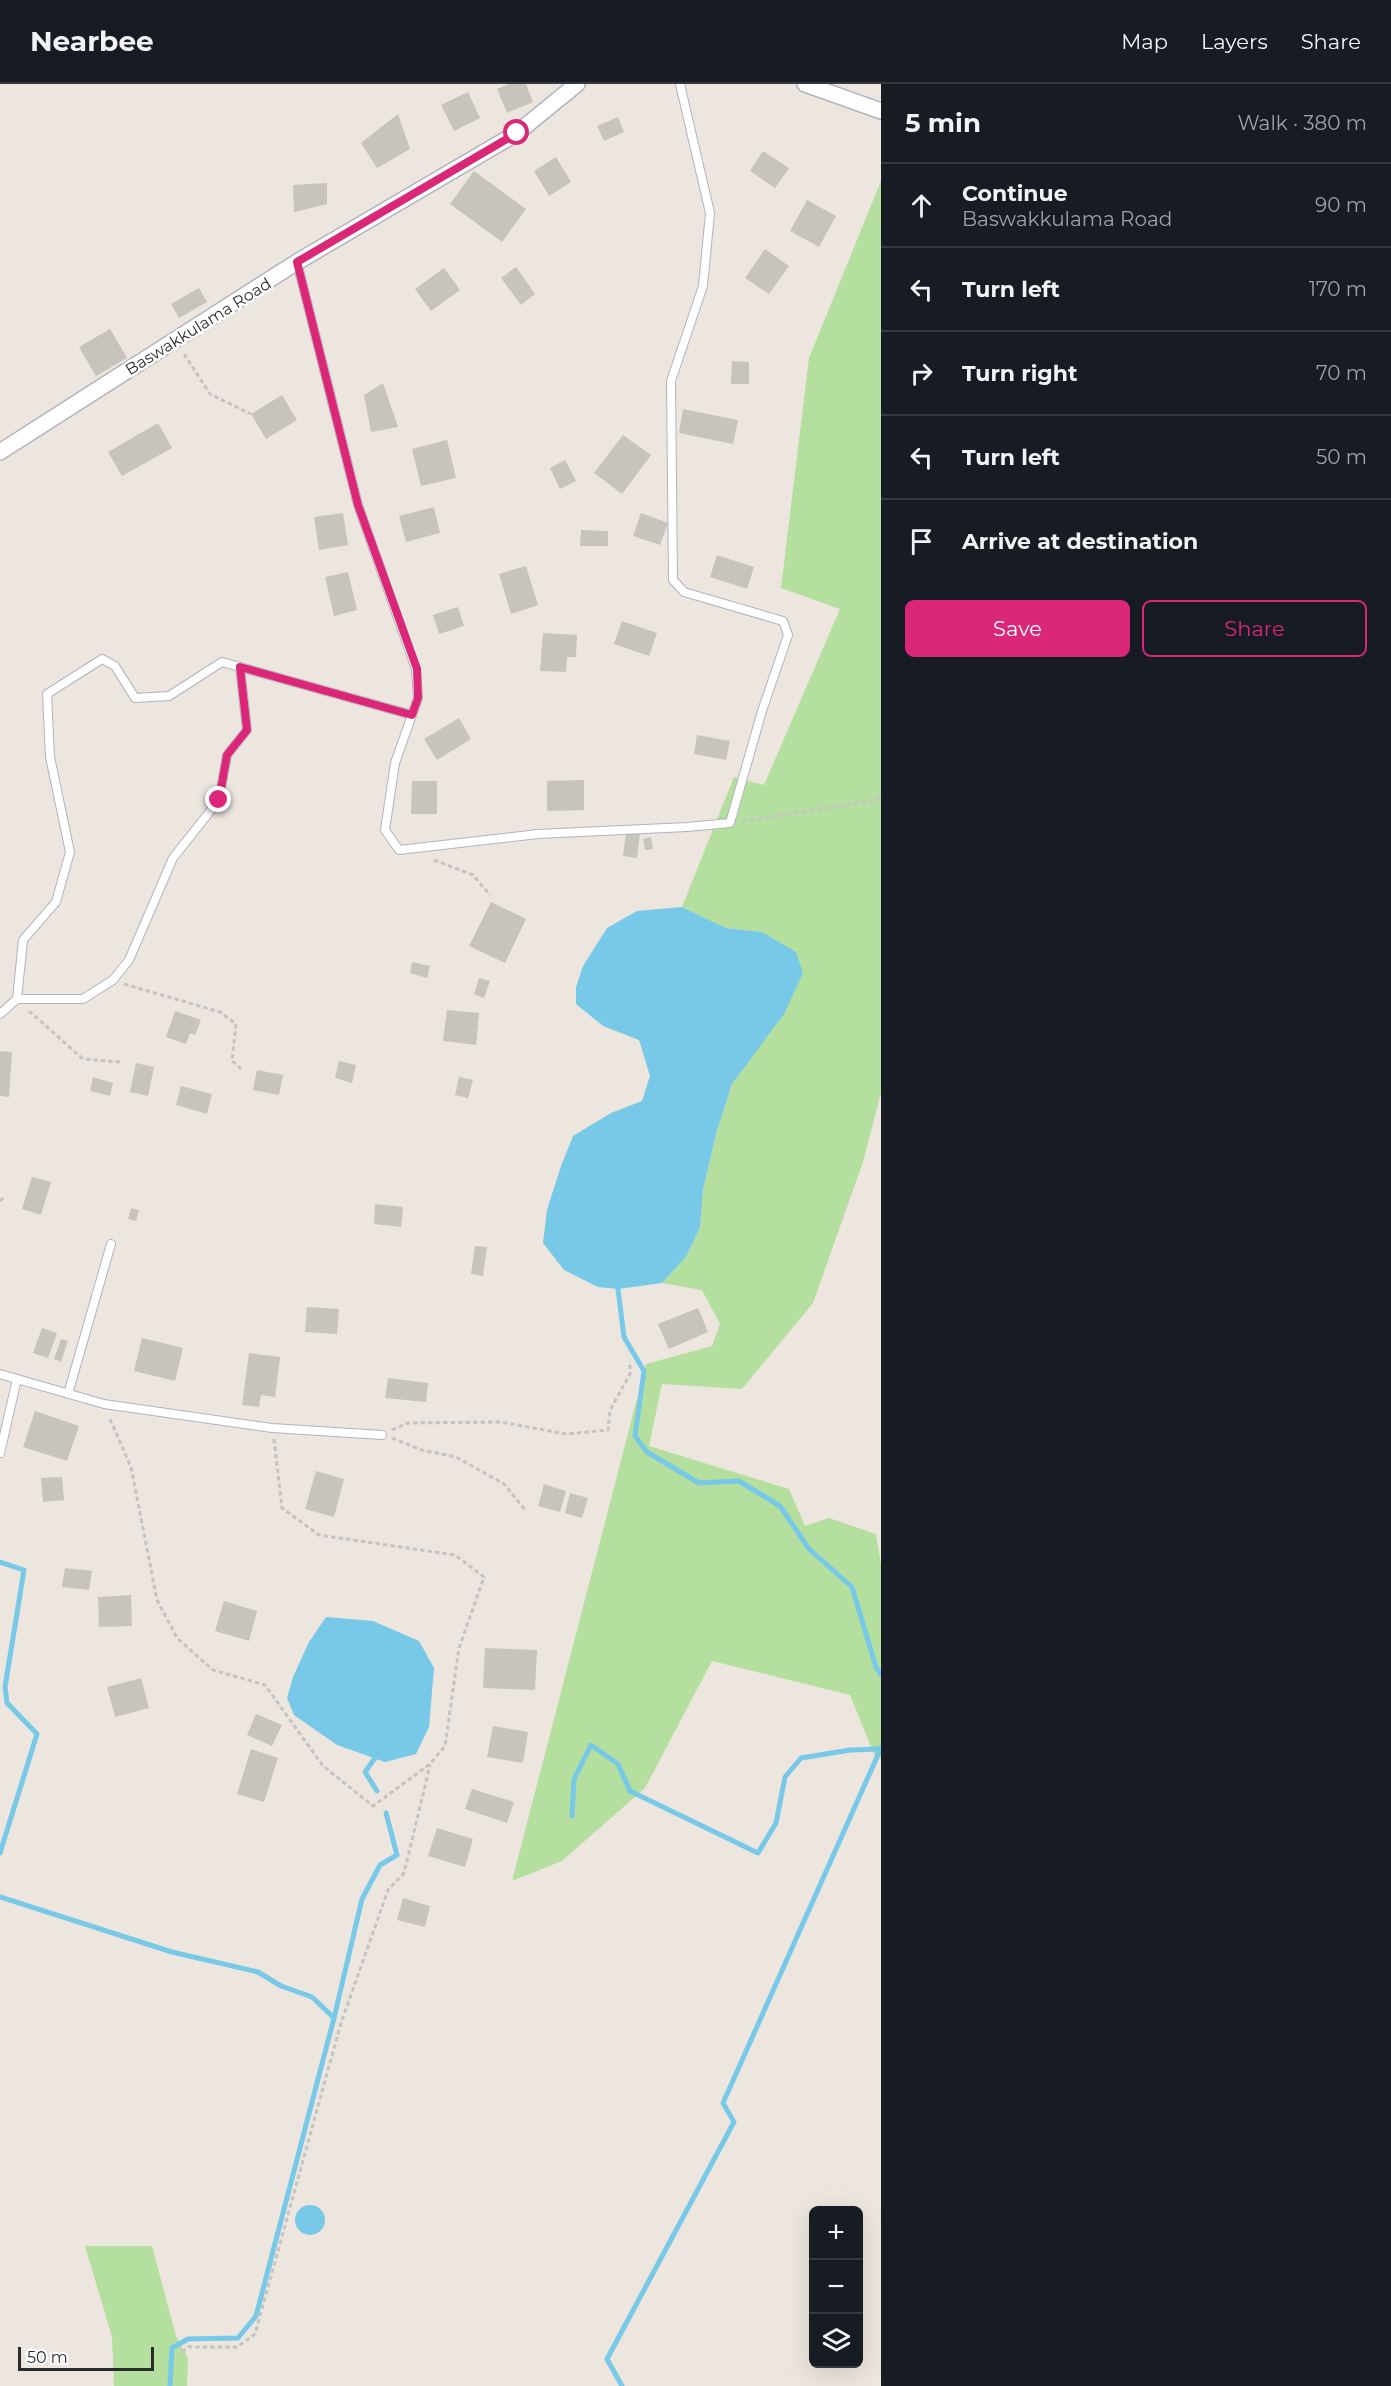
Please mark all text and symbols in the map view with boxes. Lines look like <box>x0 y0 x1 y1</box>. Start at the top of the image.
text: Nearbee <box>30 24 154 58</box>
text: Map <box>1121 29 1168 54</box>
text: Layers <box>1201 29 1268 54</box>
text: Share <box>1301 29 1361 54</box>
text: 5 min <box>905 107 981 139</box>
text: Walk · 380 m <box>1237 111 1367 135</box>
route start <box>503 119 529 145</box>
text: Continue <box>962 180 1068 207</box>
icon: ahead <box>905 189 938 222</box>
text: 90 m <box>1315 193 1367 217</box>
text: Baswakkulama Road <box>962 207 1172 231</box>
icon: left <box>905 273 938 306</box>
street label: Baswakkulama Road <box>122 274 275 379</box>
text: Turn left <box>962 276 1060 303</box>
text: 170 m <box>1309 277 1367 301</box>
icon: right <box>905 357 938 390</box>
text: Turn right <box>962 360 1077 387</box>
text: 70 m <box>1316 361 1367 385</box>
icon: left <box>905 441 938 474</box>
text: Turn left <box>962 444 1060 471</box>
text: 50 m <box>1316 445 1367 469</box>
icon: arrive <box>905 525 938 558</box>
text: Arrive at destination <box>962 528 1198 555</box>
button: Save <box>905 600 1130 657</box>
button: Share <box>1142 600 1367 657</box>
route end <box>205 786 231 812</box>
map controls <box>809 2206 863 2368</box>
button: + <box>809 2206 863 2260</box>
button: − <box>809 2260 863 2314</box>
button: layers <box>809 2314 863 2368</box>
scale bar <box>18 2344 154 2372</box>
text: 50 m <box>27 2348 68 2367</box>

